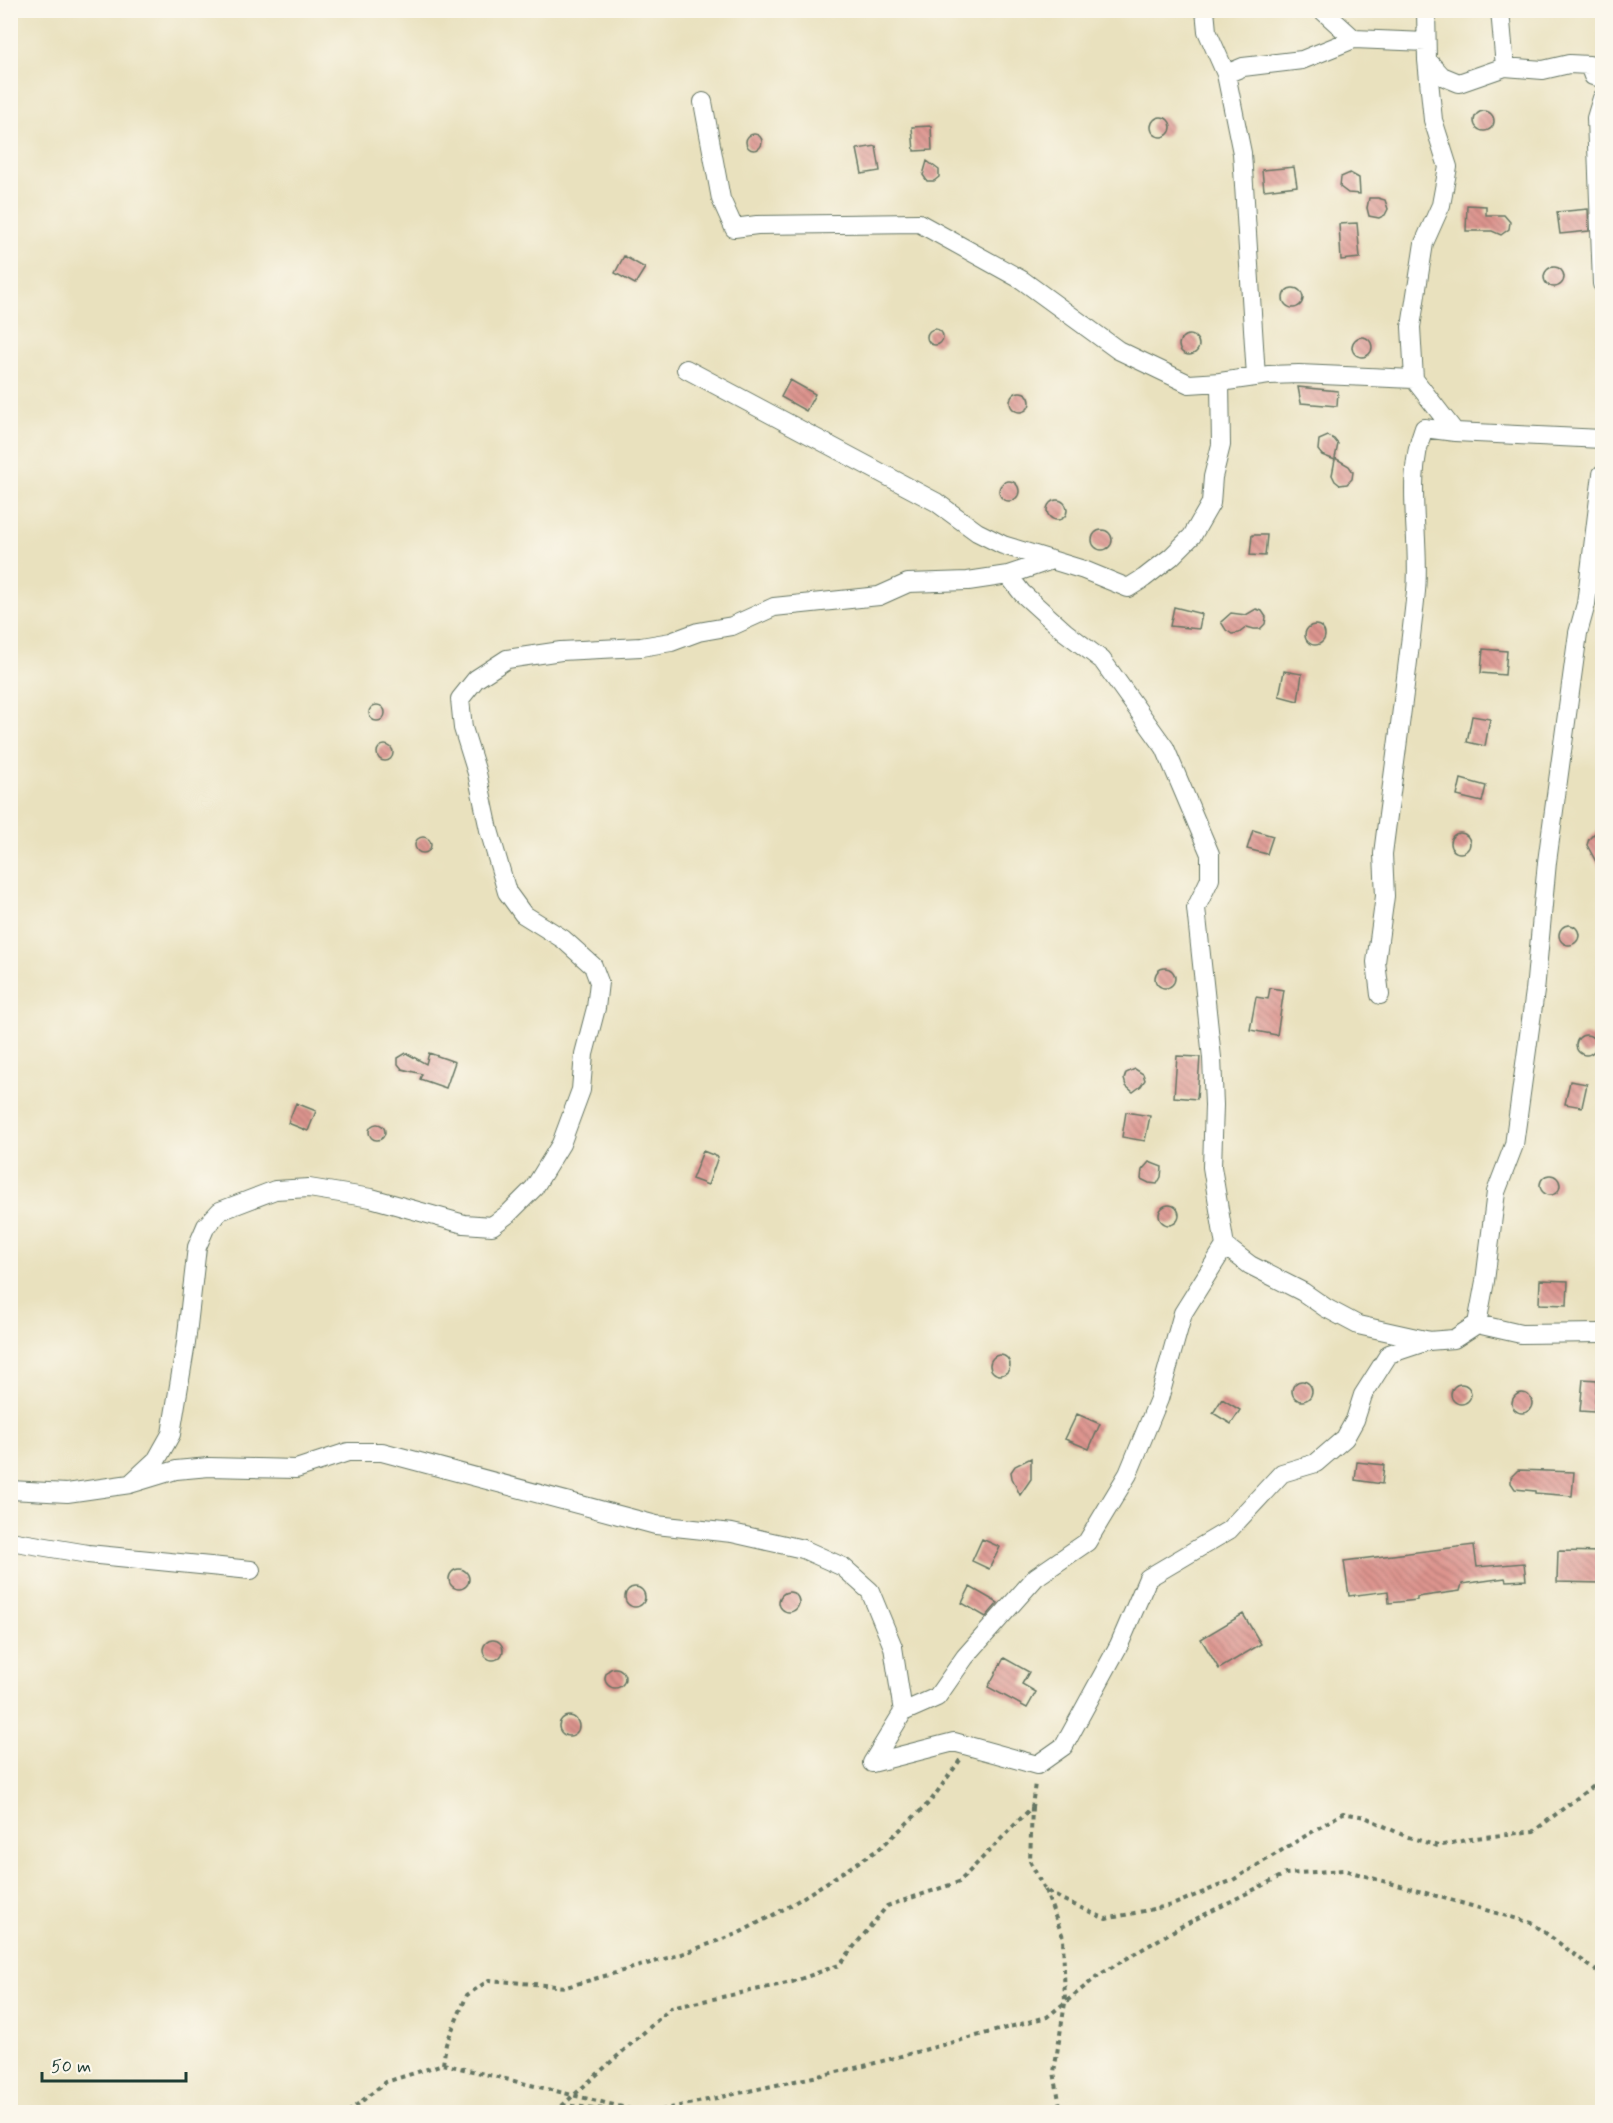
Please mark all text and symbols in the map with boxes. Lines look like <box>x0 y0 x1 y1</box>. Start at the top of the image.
scale bar <box>42 2045 186 2083</box>
text: 50 m <box>51 2055 91 2079</box>

